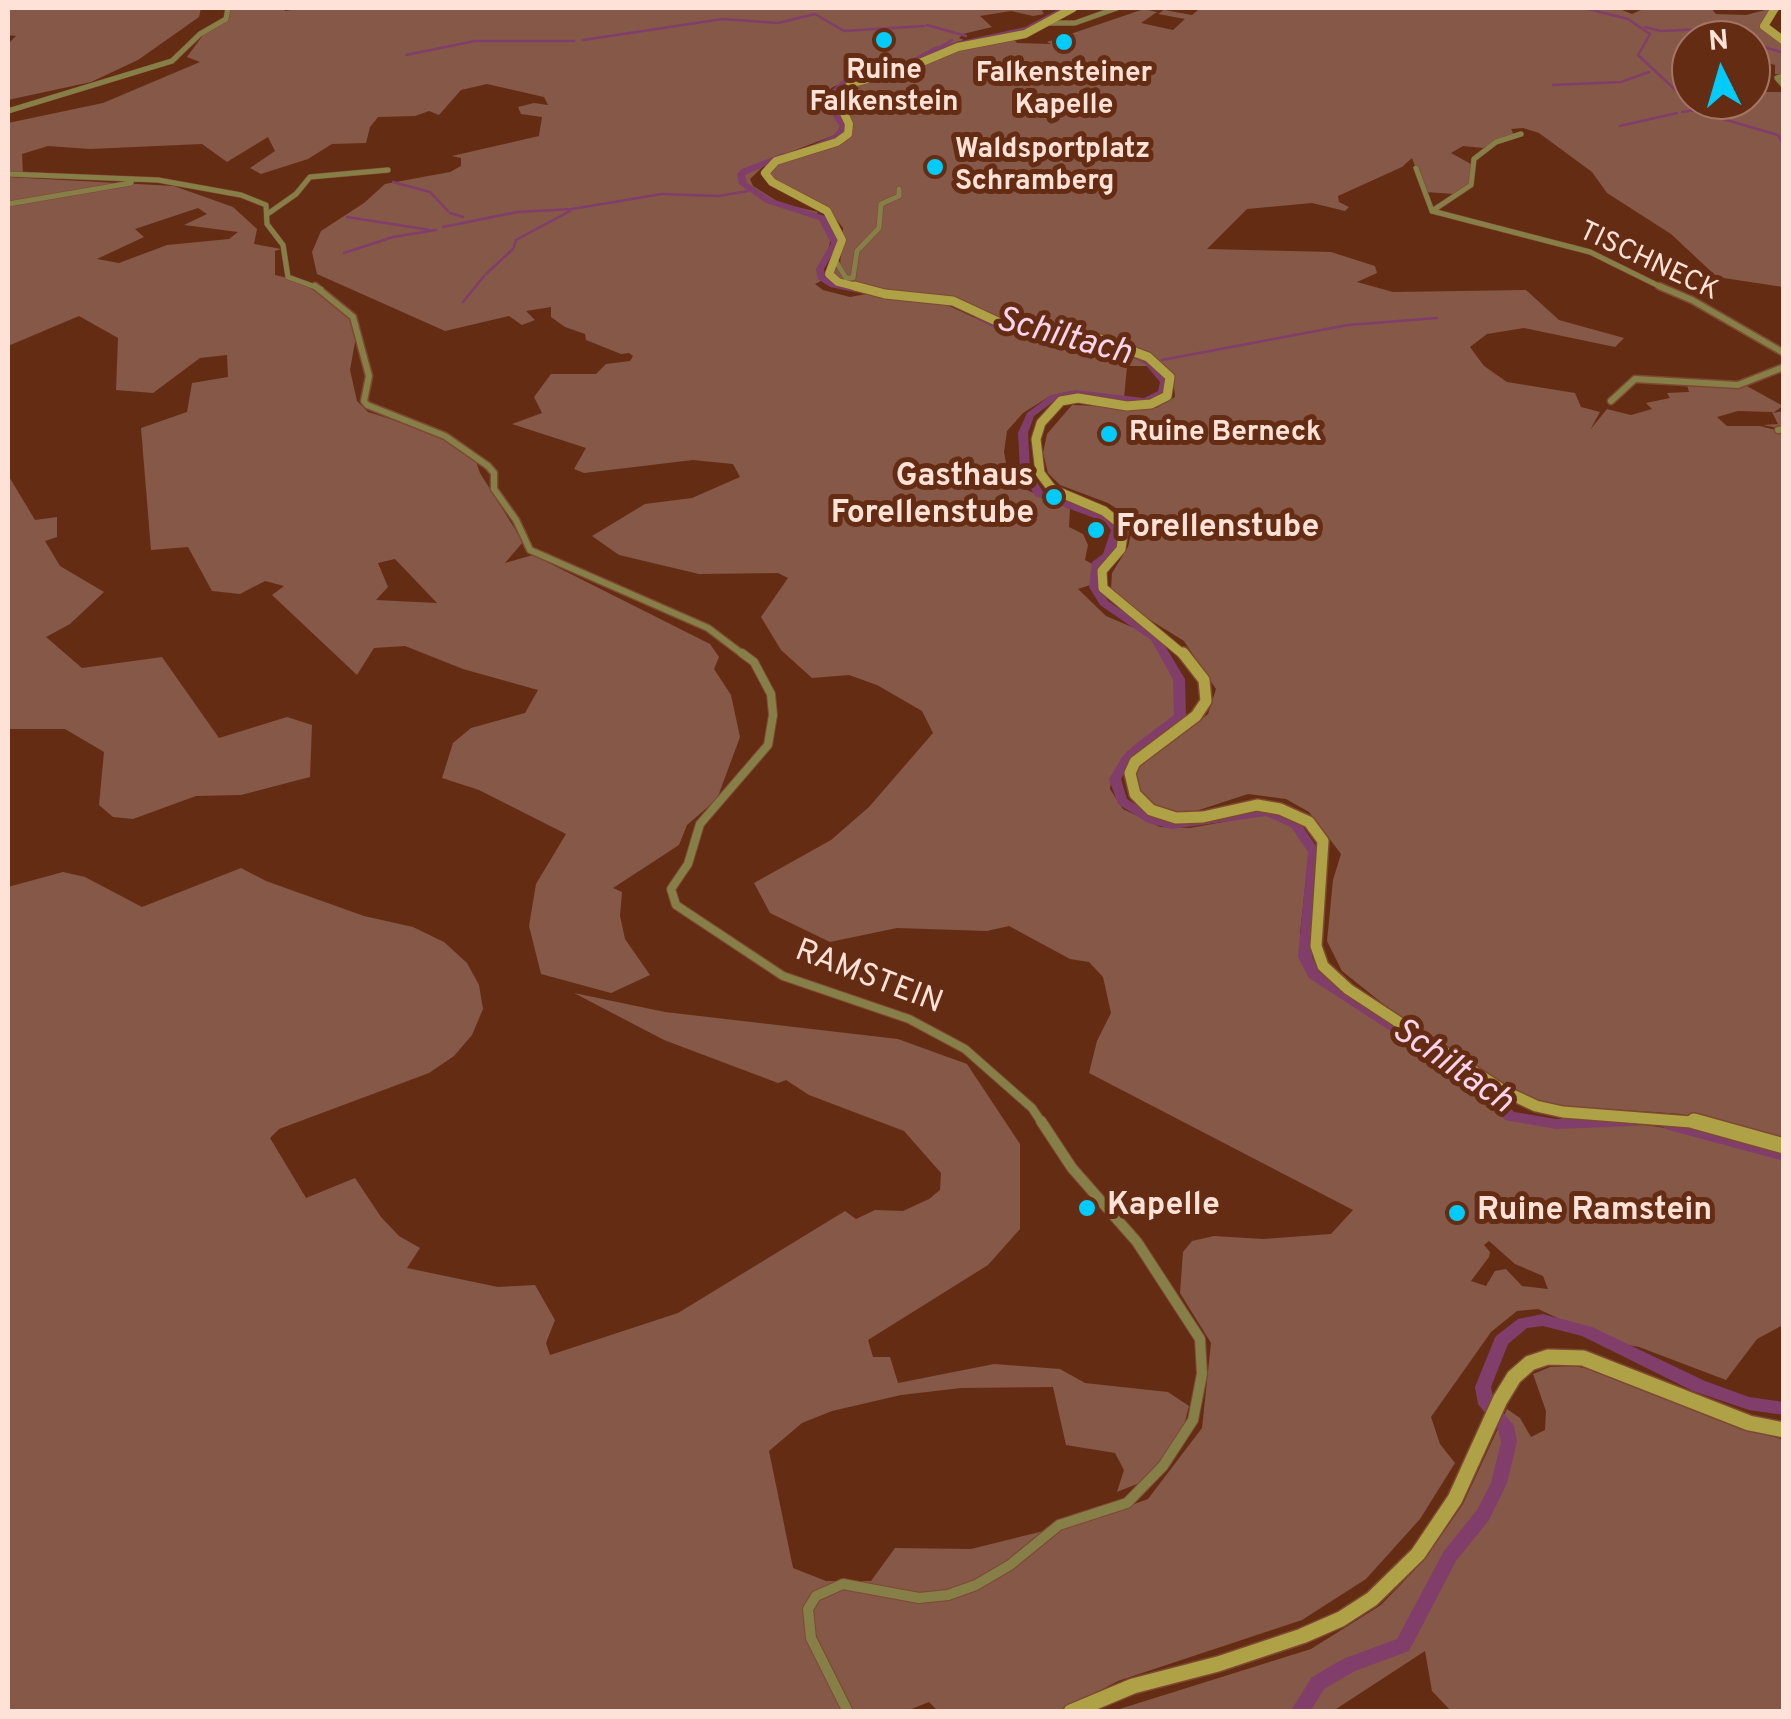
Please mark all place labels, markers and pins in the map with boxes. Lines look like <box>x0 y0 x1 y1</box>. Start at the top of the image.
marker: Ruine Falkenstein <box>873 29 895 51</box>
marker: Falkensteiner Kapelle <box>1053 31 1075 53</box>
place label: Ruine Falkenstein <box>810 55 958 121</box>
place label: Falkensteiner Kapelle <box>976 58 1152 124</box>
place label: Waldsportplatz Schramberg <box>955 134 1150 200</box>
marker: Waldsportplatz Schramberg <box>924 156 946 178</box>
place label: Ruine Berneck <box>1129 417 1322 451</box>
marker: Ruine Berneck <box>1098 423 1120 445</box>
place label: Gasthaus Forellenstube <box>831 460 1034 535</box>
marker: Gasthaus Forellenstube <box>1043 486 1065 508</box>
place label: Forellenstube <box>1116 511 1319 549</box>
marker: Forellenstube <box>1085 519 1107 541</box>
place label: Kapelle <box>1107 1189 1220 1227</box>
place label: Ruine Ramstein <box>1477 1194 1712 1232</box>
marker: Kapelle <box>1076 1197 1098 1219</box>
marker: Ruine Ramstein <box>1446 1202 1468 1224</box>

